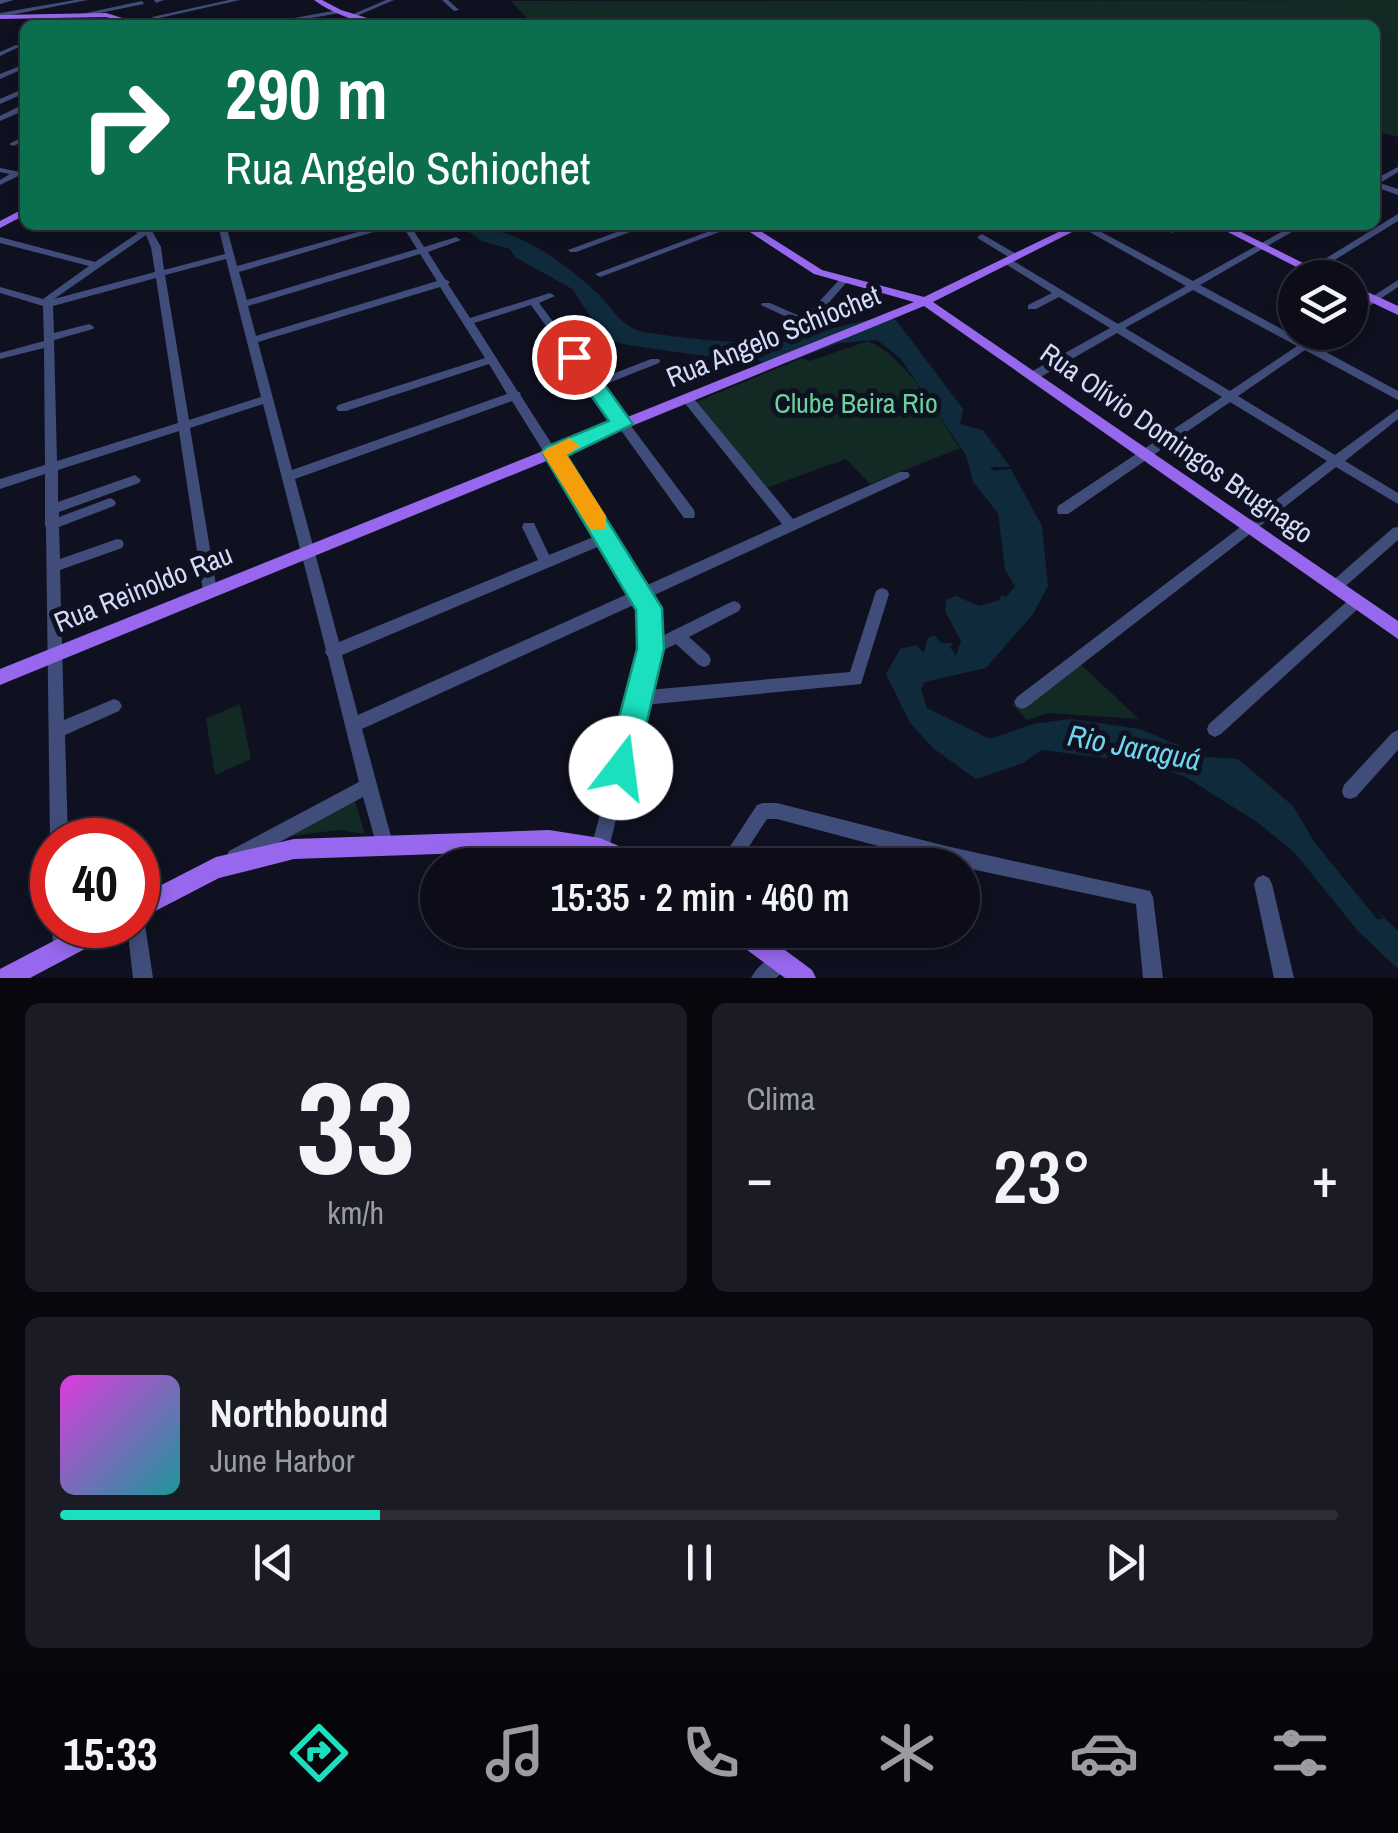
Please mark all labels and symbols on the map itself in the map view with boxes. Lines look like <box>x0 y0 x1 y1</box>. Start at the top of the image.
street label: Rua Angelo Schiochet <box>661 276 885 396</box>
pin <box>532 315 617 400</box>
street label: Rua Olívio Domingos Brugnago <box>1033 334 1321 552</box>
park label: Clube Beira Rio <box>774 384 938 422</box>
street label: Rua Reinoldo Rau <box>48 535 238 641</box>
water label: Rio Jaraguá <box>1065 715 1204 779</box>
position arrow <box>569 716 673 820</box>
speed limit sign: 40 <box>30 818 160 948</box>

